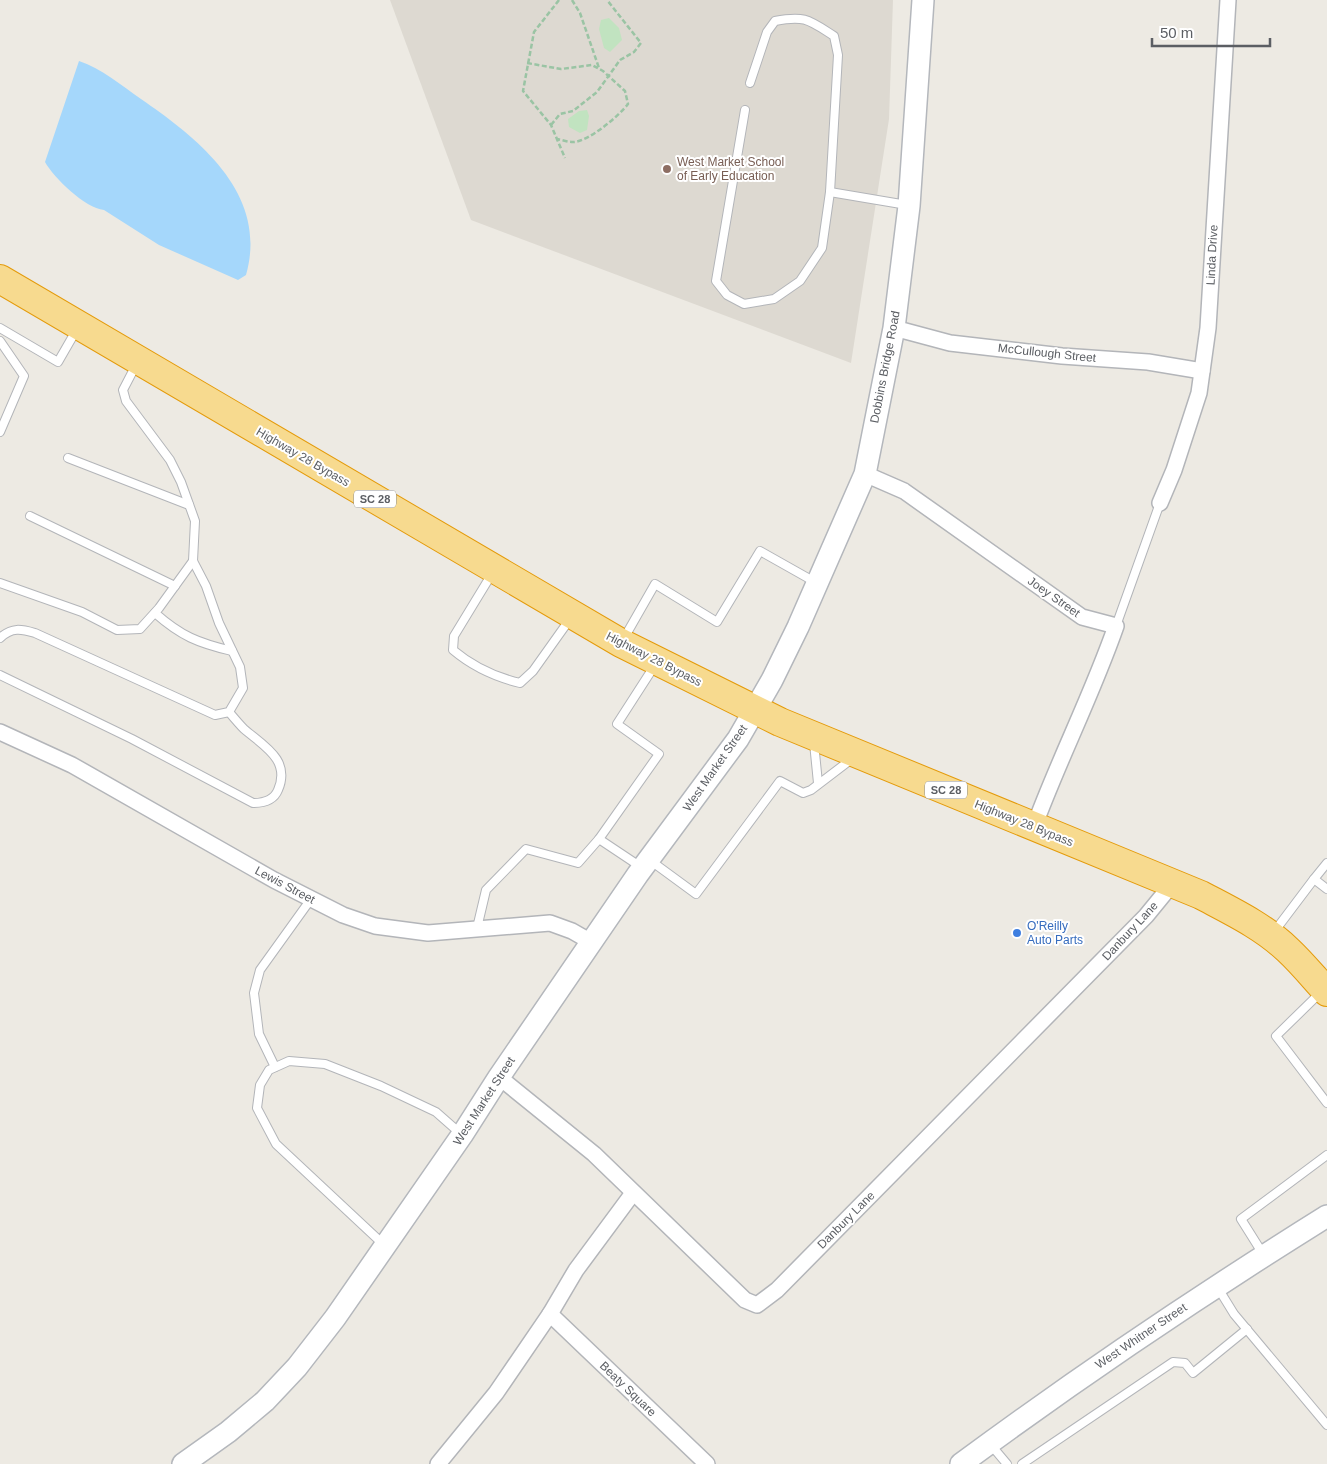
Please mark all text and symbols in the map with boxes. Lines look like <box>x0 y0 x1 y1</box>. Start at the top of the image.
scale bar <box>1152 15 1270 47</box>
text: 50 m <box>1160 24 1193 41</box>
place label: West Market School of Early Education <box>677 155 784 183</box>
marker: West Market School of Early Education <box>661 163 673 175</box>
street label: Linda Drive <box>1203 224 1221 286</box>
street label: Dobbins Bridge Road <box>867 310 903 424</box>
street label: McCullough Street <box>997 341 1097 365</box>
street label: Highway 28 Bypass <box>254 425 352 489</box>
road number: SC 28 <box>354 490 396 508</box>
street label: Joey Street <box>1025 574 1083 621</box>
street label: Highway 28 Bypass <box>604 629 704 689</box>
street label: West Market Street <box>680 721 751 814</box>
road number: SC 28 <box>925 782 967 798</box>
street label: Highway 28 Bypass <box>973 797 1075 849</box>
street label: Lewis Street <box>253 863 318 907</box>
street label: Danbury Lane <box>1099 898 1161 963</box>
place label: O'Reilly Auto Parts <box>1027 919 1083 947</box>
marker: O'Reilly Auto Parts <box>1011 927 1023 939</box>
street label: West Market Street <box>450 1054 518 1148</box>
street label: Danbury Lane <box>814 1188 878 1252</box>
street label: West Whitner Street <box>1093 1300 1190 1372</box>
street label: Beaty Square <box>597 1359 659 1420</box>

